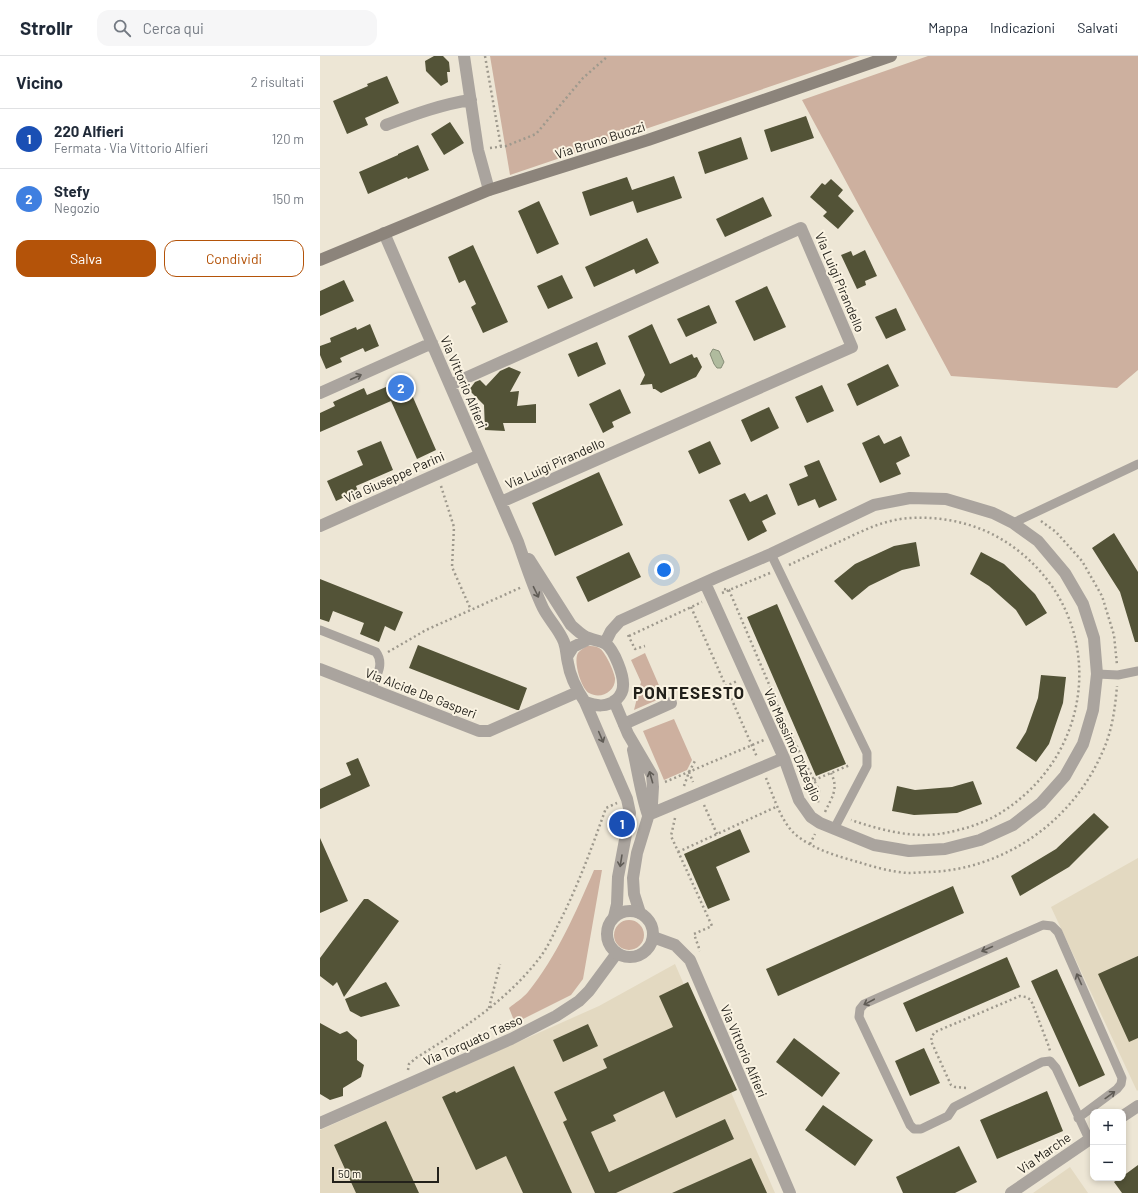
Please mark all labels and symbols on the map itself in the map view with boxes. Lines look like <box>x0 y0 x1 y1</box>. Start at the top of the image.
street label: Via Bruno Buozzi <box>553 118 647 162</box>
street label: Via Luigi Pirandello <box>812 230 868 334</box>
street label: Via Vittorio Alfieri <box>437 333 491 431</box>
one-way arrow <box>349 373 361 381</box>
pin: 2 <box>388 373 414 403</box>
street label: Via Luigi Pirandello <box>503 434 607 492</box>
street label: Via Giuseppe Parini <box>341 448 447 506</box>
your location <box>654 560 674 580</box>
one-way arrow <box>533 586 540 598</box>
street label: Via Alcide De Gasperi <box>363 664 479 722</box>
district label: PONTESESTO <box>633 682 745 702</box>
street label: Via Massimo D'Azeglio <box>761 686 825 804</box>
one-way arrow <box>597 731 605 743</box>
one-way arrow <box>647 771 654 784</box>
pin: 1 <box>609 809 635 839</box>
one-way arrow <box>617 854 625 867</box>
one-way arrow <box>982 946 994 953</box>
one-way arrow <box>1075 973 1082 985</box>
one-way arrow <box>863 999 875 1006</box>
street label: Via Vittorio Alfieri <box>717 1002 771 1100</box>
street label: Via Torquato Tasso <box>421 1011 525 1069</box>
one-way arrow <box>1104 1090 1115 1099</box>
street label: Via Marche <box>1014 1129 1074 1177</box>
scale bar <box>332 1165 439 1184</box>

